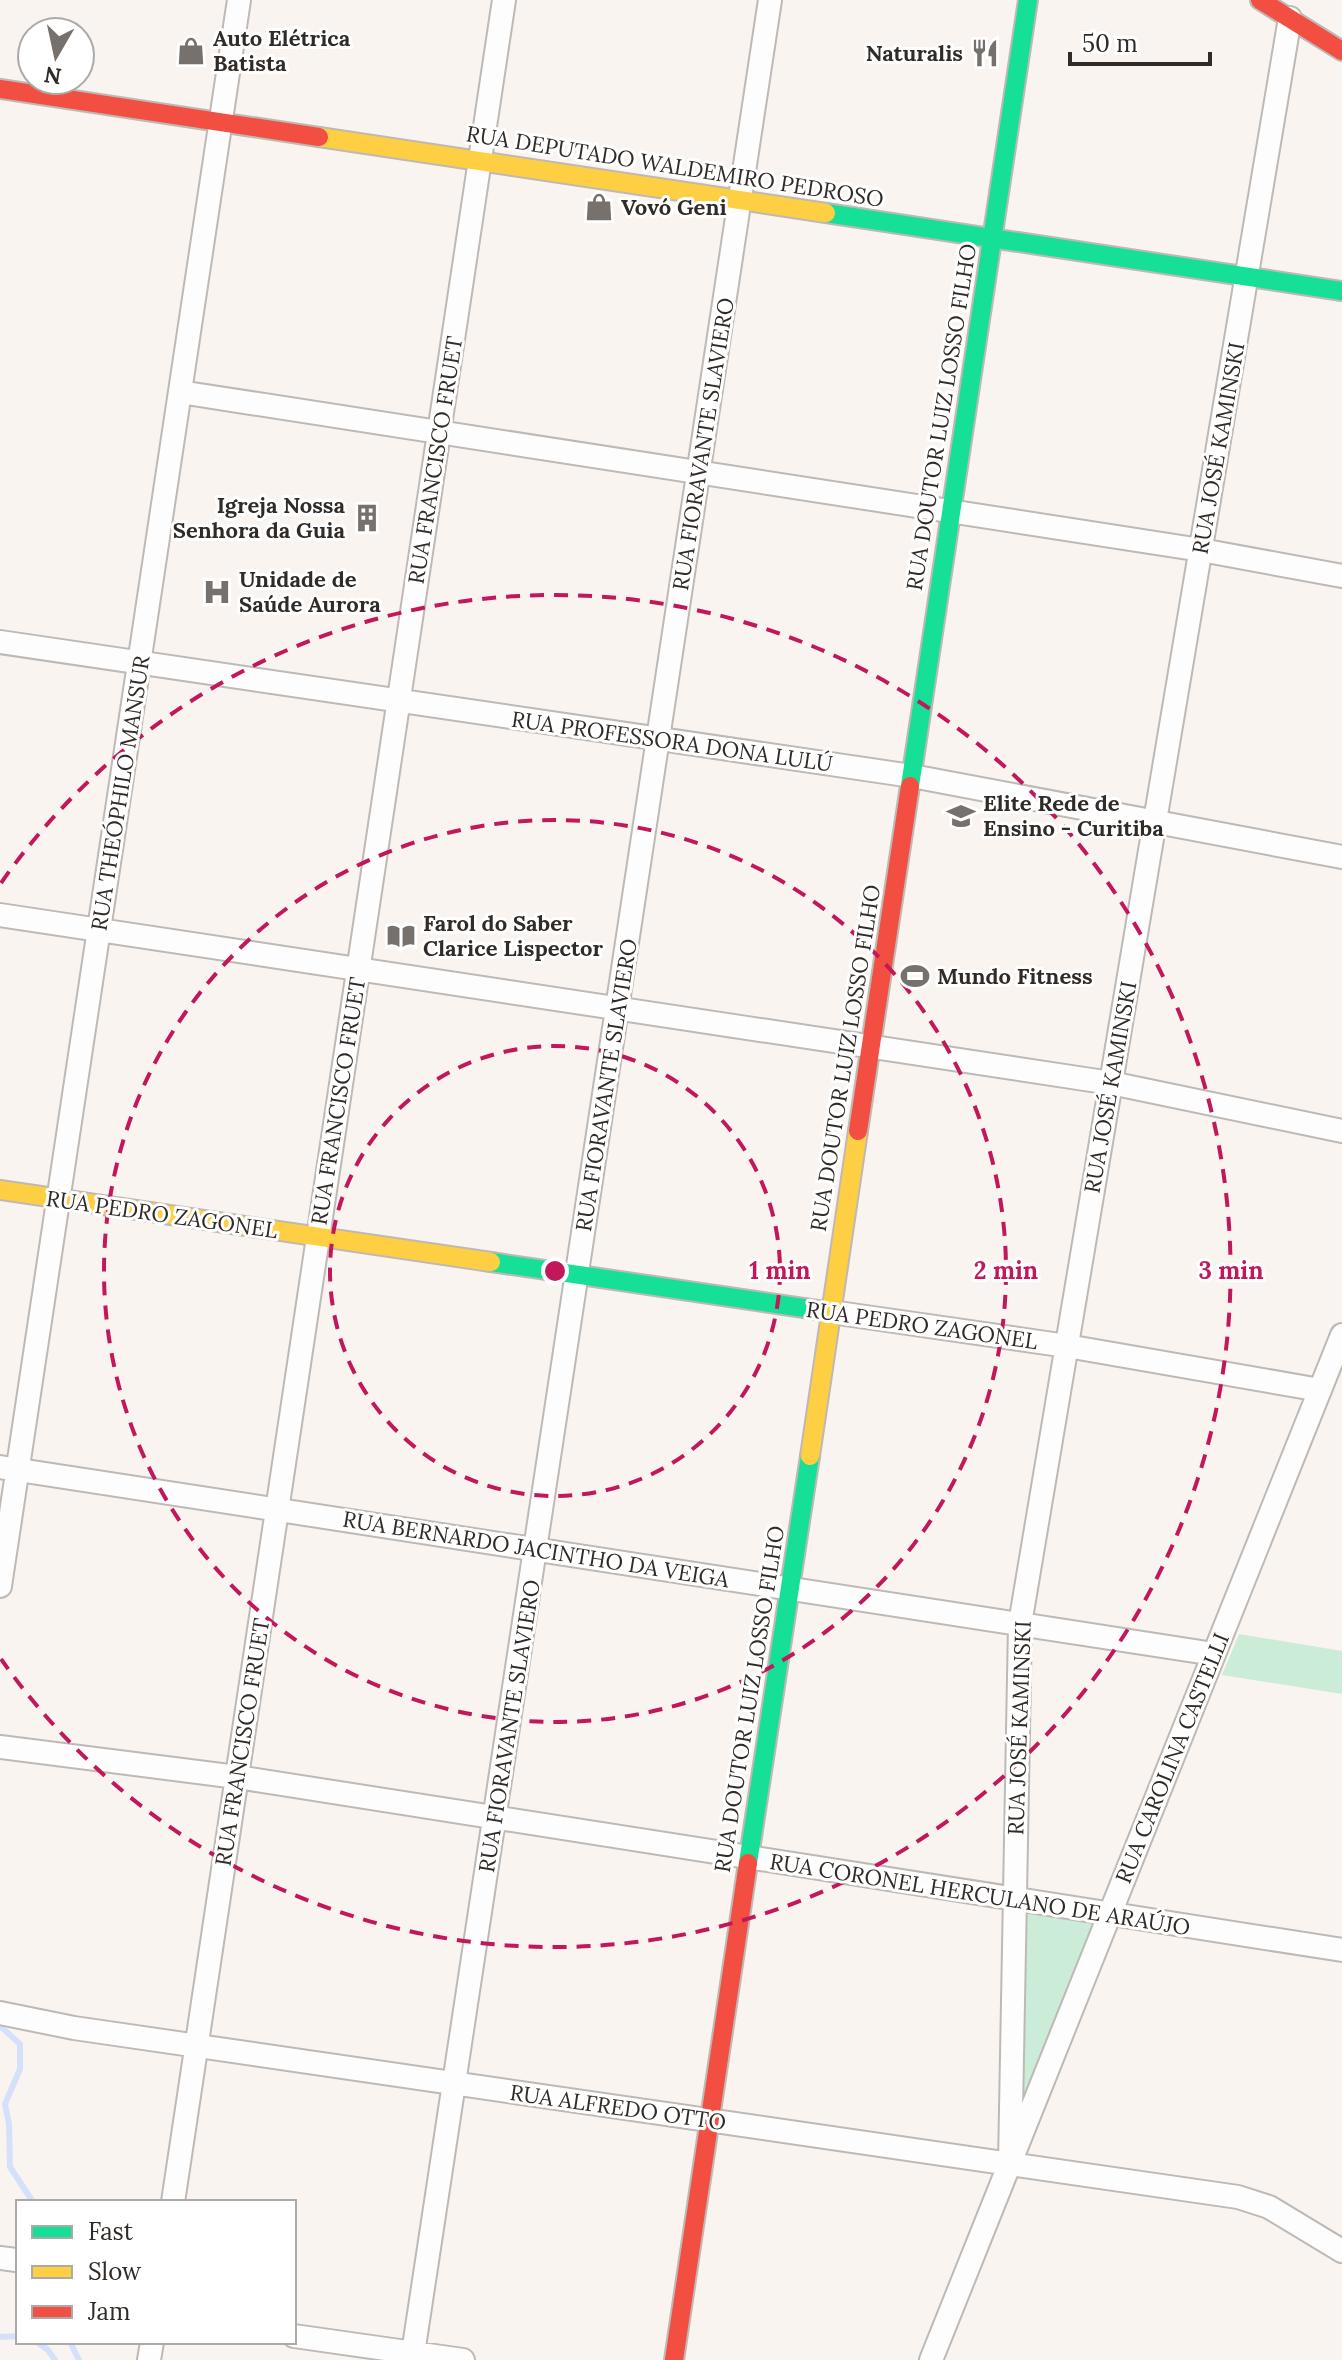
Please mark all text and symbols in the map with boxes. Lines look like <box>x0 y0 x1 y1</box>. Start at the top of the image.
north arrow <box>16 16 96 96</box>
scale bar <box>1070 16 1210 66</box>
place label: Auto Elétrica Batista <box>213 24 351 77</box>
text: 50 m <box>1082 28 1138 59</box>
shop icon: Auto Elétrica Batista <box>176 36 206 66</box>
restaurant icon: Naturalis <box>970 38 1000 68</box>
place label: Naturalis <box>866 39 963 67</box>
text: N <box>42 61 63 91</box>
street label: RUA DEPUTADO WALDEMIRO PEDROSO <box>464 119 886 213</box>
shop icon: Vovó Geni <box>584 192 614 222</box>
place label: Vovó Geni <box>621 193 727 221</box>
street label: RUA DOUTOR LUIZ LOSSO FILHO <box>900 242 982 592</box>
street label: RUA FIORAVANTE SLAVIERO <box>666 296 740 592</box>
street label: RUA FRANCISCO FRUET <box>402 334 468 586</box>
street label: RUA JOSÉ KAMINSKI <box>1186 340 1250 556</box>
place label: Igreja Nossa Senhora da Guia <box>173 491 345 544</box>
building icon: Igreja Nossa Senhora da Guia <box>352 503 382 533</box>
place label: Unidade de Saúde Aurora <box>239 565 381 618</box>
hospital icon: Unidade de Saúde Aurora <box>202 577 232 607</box>
street label: RUA THEÓPHILO MANSUR <box>84 653 156 933</box>
street label: RUA PROFESSORA DONA LULÚ <box>510 705 834 777</box>
place label: Elite Rede de Ensino - Curitiba <box>983 789 1164 842</box>
school or university icon: Elite Rede de Ensino - Curitiba <box>946 801 976 831</box>
street label: RUA DOUTOR LUIZ LOSSO FILHO <box>804 883 886 1233</box>
place label: Farol do Saber Clarice Lispector <box>423 909 603 962</box>
library icon: Farol do Saber Clarice Lispector <box>386 921 416 951</box>
street label: RUA FIORAVANTE SLAVIERO <box>569 937 643 1233</box>
sports icon: Mundo Fitness <box>900 961 930 991</box>
place label: Mundo Fitness <box>937 962 1093 990</box>
street label: RUA FRANCISCO FRUET <box>305 975 371 1227</box>
street label: RUA JOSÉ KAMINSKI <box>1078 979 1142 1195</box>
street label: RUA PEDRO ZAGONEL <box>44 1184 280 1244</box>
text: 1 min <box>749 1255 811 1286</box>
text: 2 min <box>974 1255 1038 1286</box>
text: 3 min <box>1199 1255 1264 1286</box>
centre of rings <box>541 1257 569 1285</box>
street label: RUA PEDRO ZAGONEL <box>804 1295 1040 1355</box>
street label: RUA BERNARDO JACINTHO DA VEIGA <box>341 1505 732 1594</box>
street label: RUA DOUTOR LUIZ LOSSO FILHO <box>708 1524 790 1874</box>
street label: RUA FIORAVANTE SLAVIERO <box>472 1578 546 1874</box>
street label: RUA FRANCISCO FRUET <box>209 1616 275 1868</box>
street label: RUA JOSÉ KAMINSKI <box>1001 1620 1037 1836</box>
street label: RUA CAROLINA CASTELLI <box>1109 1629 1235 1887</box>
street label: RUA CORONEL HERCULANO DE ARAÚJO <box>768 1847 1192 1941</box>
street label: RUA ALFREDO OTTO <box>508 2078 728 2136</box>
legend <box>16 2200 296 2344</box>
text: Fast <box>88 2216 134 2247</box>
text: Slow <box>88 2256 142 2287</box>
text: Jam <box>87 2296 130 2327</box>

